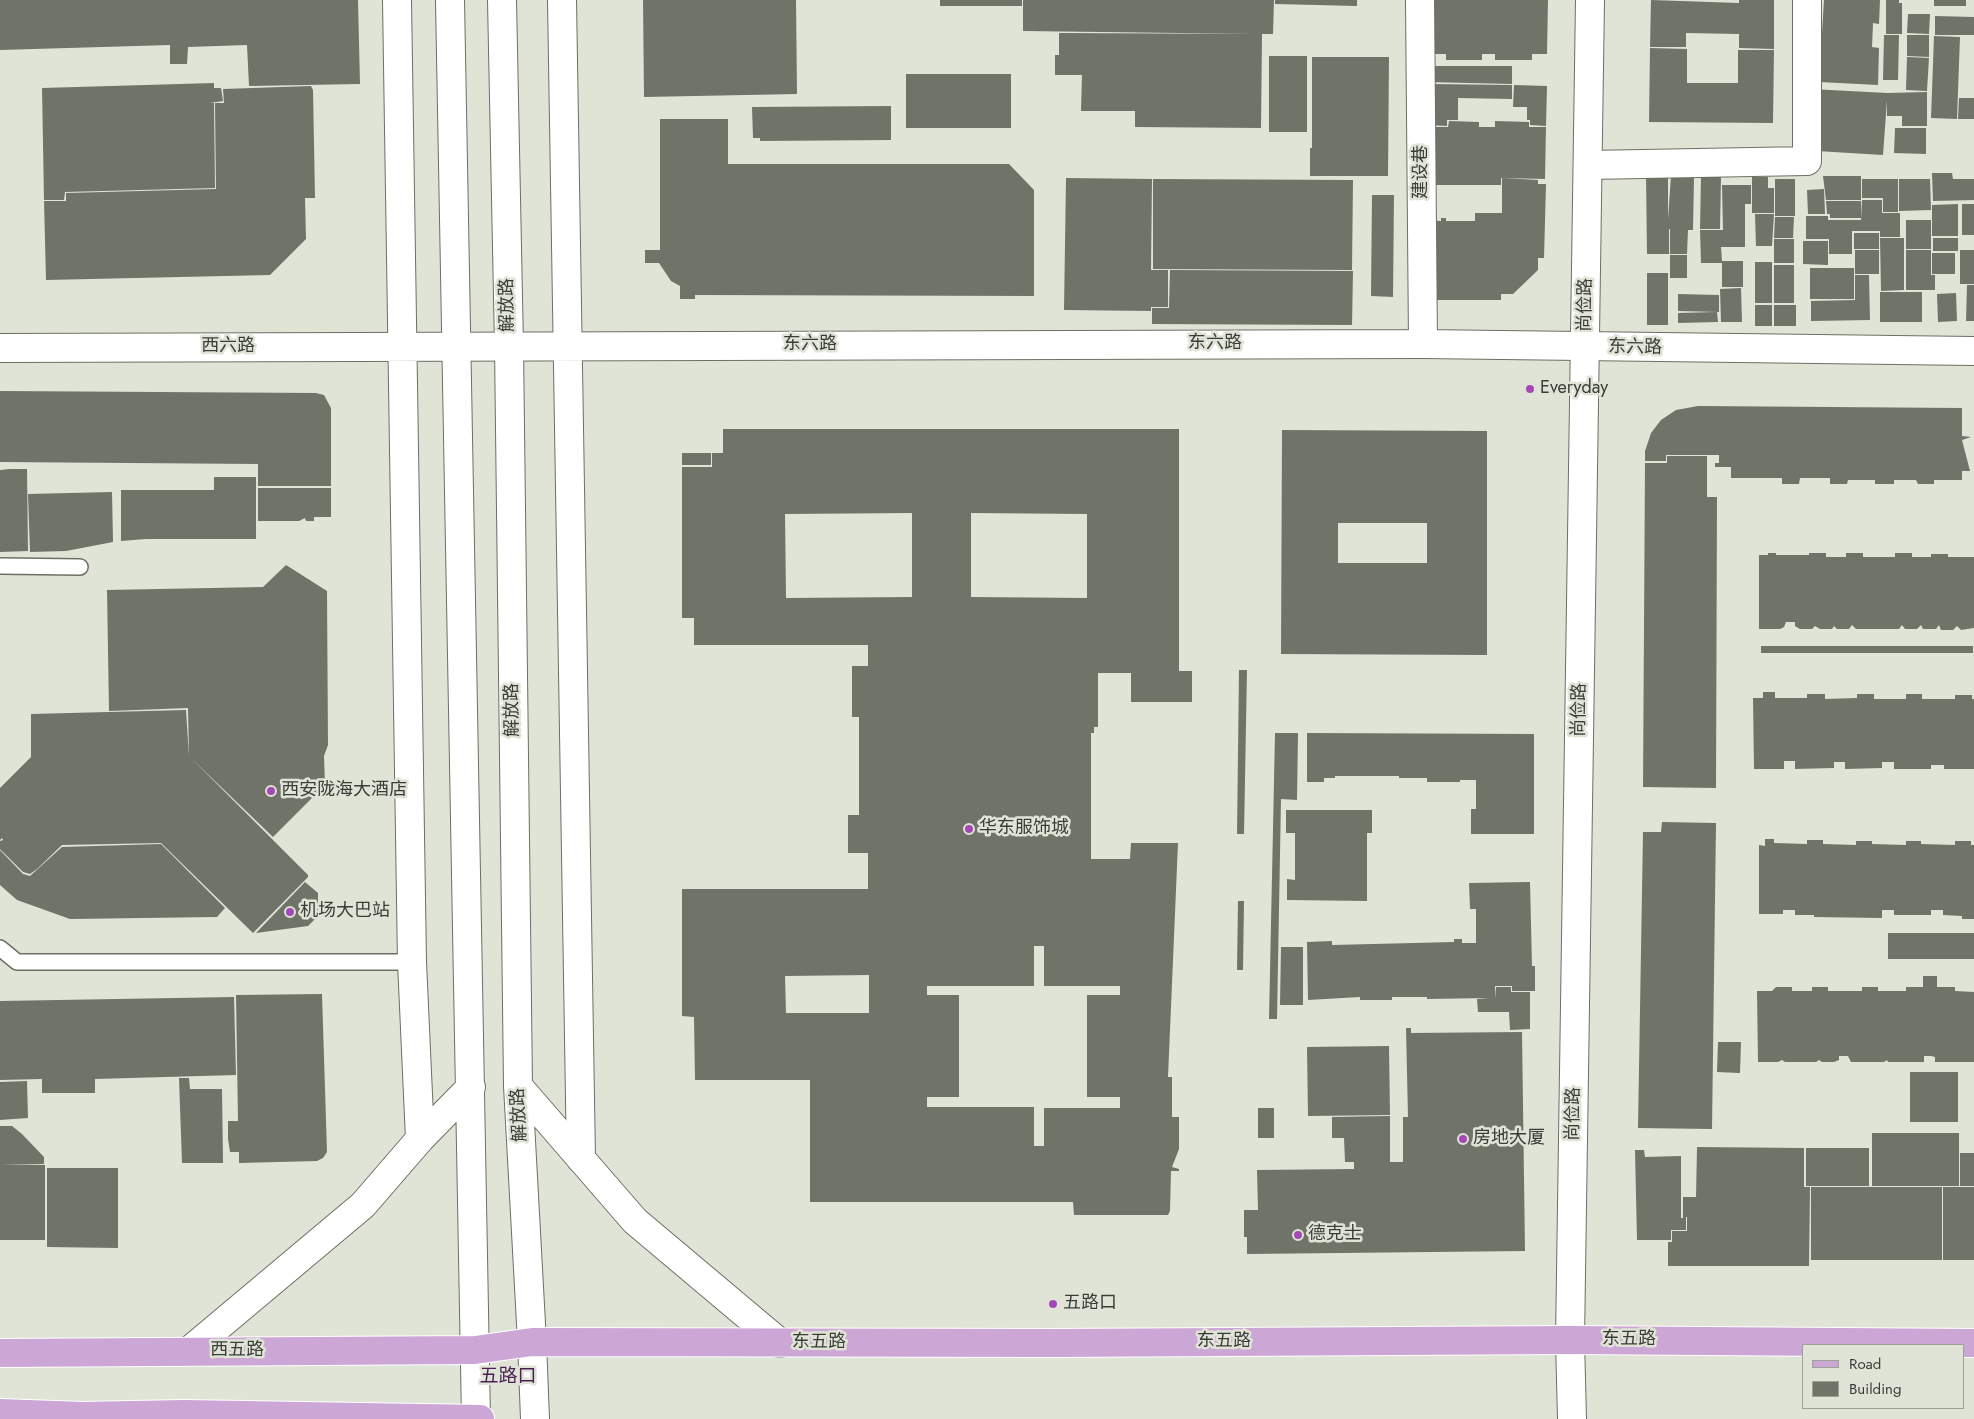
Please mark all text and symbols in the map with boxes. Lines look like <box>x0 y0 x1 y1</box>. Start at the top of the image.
street label: 建设巷 <box>1411 145 1433 199</box>
street label: 解放路 <box>497 278 519 332</box>
street label: 尚俭路 <box>1575 278 1597 332</box>
street label: 东六路 <box>1188 333 1242 355</box>
street label: 东六路 <box>783 334 837 356</box>
street label: 西六路 <box>201 336 255 358</box>
street label: 东六路 <box>1608 337 1662 359</box>
place label: Everyday <box>1540 378 1608 400</box>
marker: Everyday <box>1524 383 1536 395</box>
street label: 解放路 <box>502 683 524 737</box>
street label: 尚俭路 <box>1569 683 1591 737</box>
place label: 西安陇海大酒店 <box>281 780 407 802</box>
marker: 西安陇海大酒店 <box>265 785 277 797</box>
place label: 华东服饰城 <box>979 818 1069 840</box>
marker: 华东服饰城 <box>963 823 975 835</box>
place label: 机场大巴站 <box>300 901 390 923</box>
marker: 机场大巴站 <box>284 906 296 918</box>
street label: 解放路 <box>508 1087 532 1143</box>
street label: 尚俭路 <box>1563 1087 1585 1141</box>
place label: 房地大厦 <box>1473 1128 1545 1150</box>
marker: 房地大厦 <box>1457 1133 1469 1145</box>
place label: 德克士 <box>1308 1224 1362 1246</box>
marker: 德克士 <box>1292 1229 1304 1241</box>
place label: 五路口 <box>1063 1293 1117 1315</box>
marker: 五路口 <box>1047 1298 1059 1310</box>
street label: 东五路 <box>1602 1329 1656 1351</box>
street label: 东五路 <box>1197 1331 1251 1353</box>
street label: 东五路 <box>792 1332 846 1354</box>
street label: 西五路 <box>210 1340 264 1362</box>
legend <box>1802 1344 1964 1409</box>
text: Road <box>1849 1353 1881 1375</box>
district label: 五路口 <box>480 1366 536 1388</box>
text: Building <box>1849 1378 1901 1400</box>

